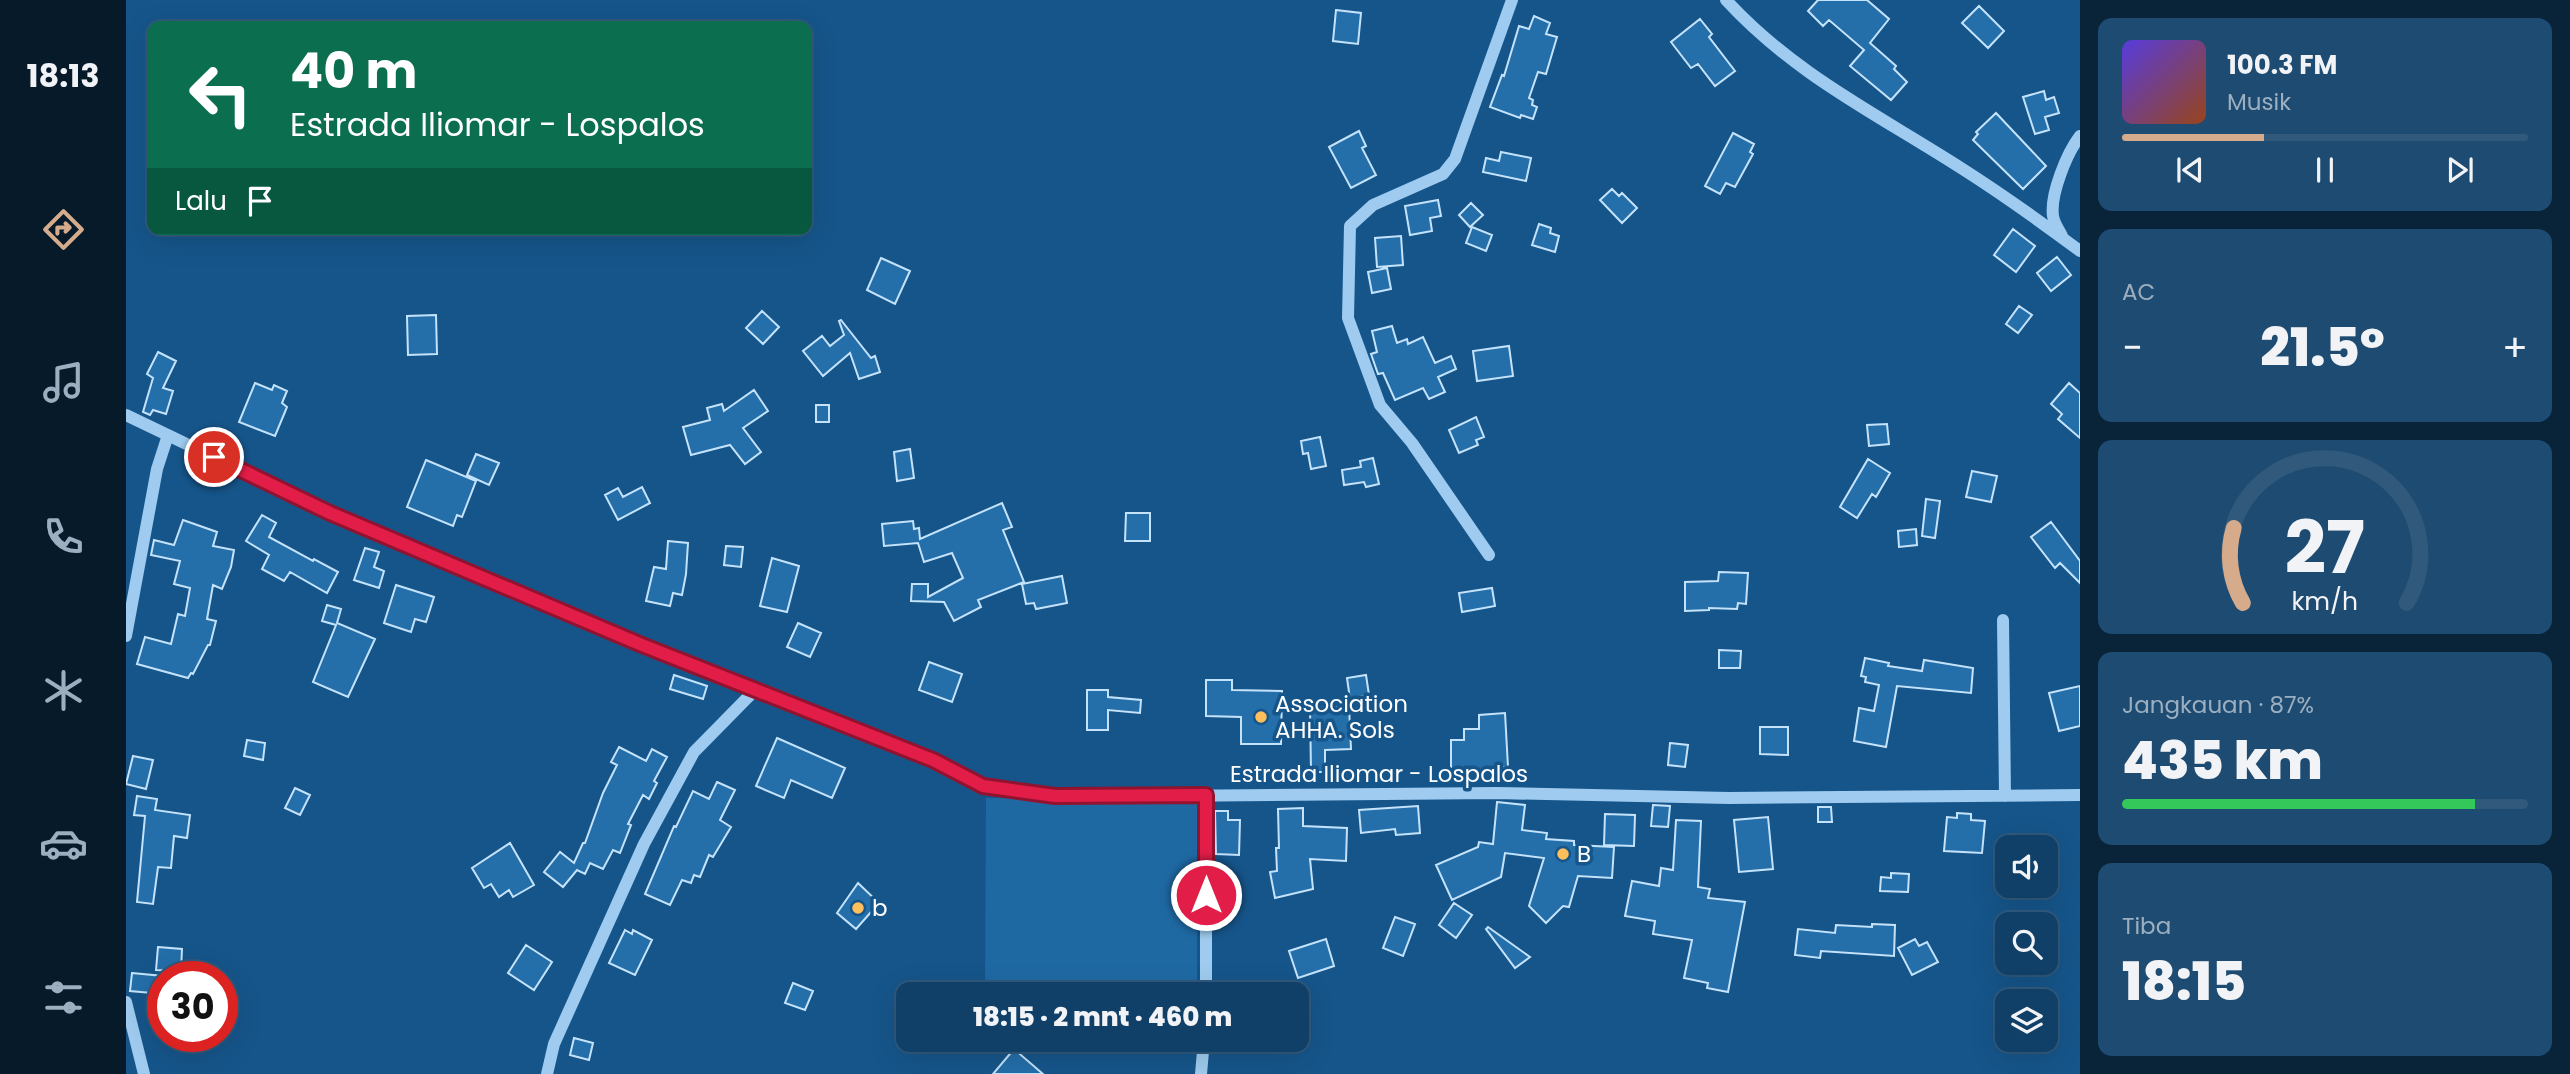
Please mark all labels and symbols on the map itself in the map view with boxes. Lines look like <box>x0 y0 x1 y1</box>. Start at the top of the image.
pin <box>184 427 244 487</box>
place label: Association AHHA. Sols <box>1275 688 1408 746</box>
marker: Association AHHA. Sols <box>1253 709 1269 725</box>
street label: Estrada Iliomar - Lospalos <box>1230 758 1528 790</box>
place label: B <box>1577 838 1591 870</box>
marker: B <box>1555 846 1571 862</box>
position arrow <box>1169 858 1243 932</box>
place label: b <box>872 892 888 924</box>
marker: b <box>850 900 866 916</box>
speed limit sign: 30 <box>147 961 238 1052</box>

